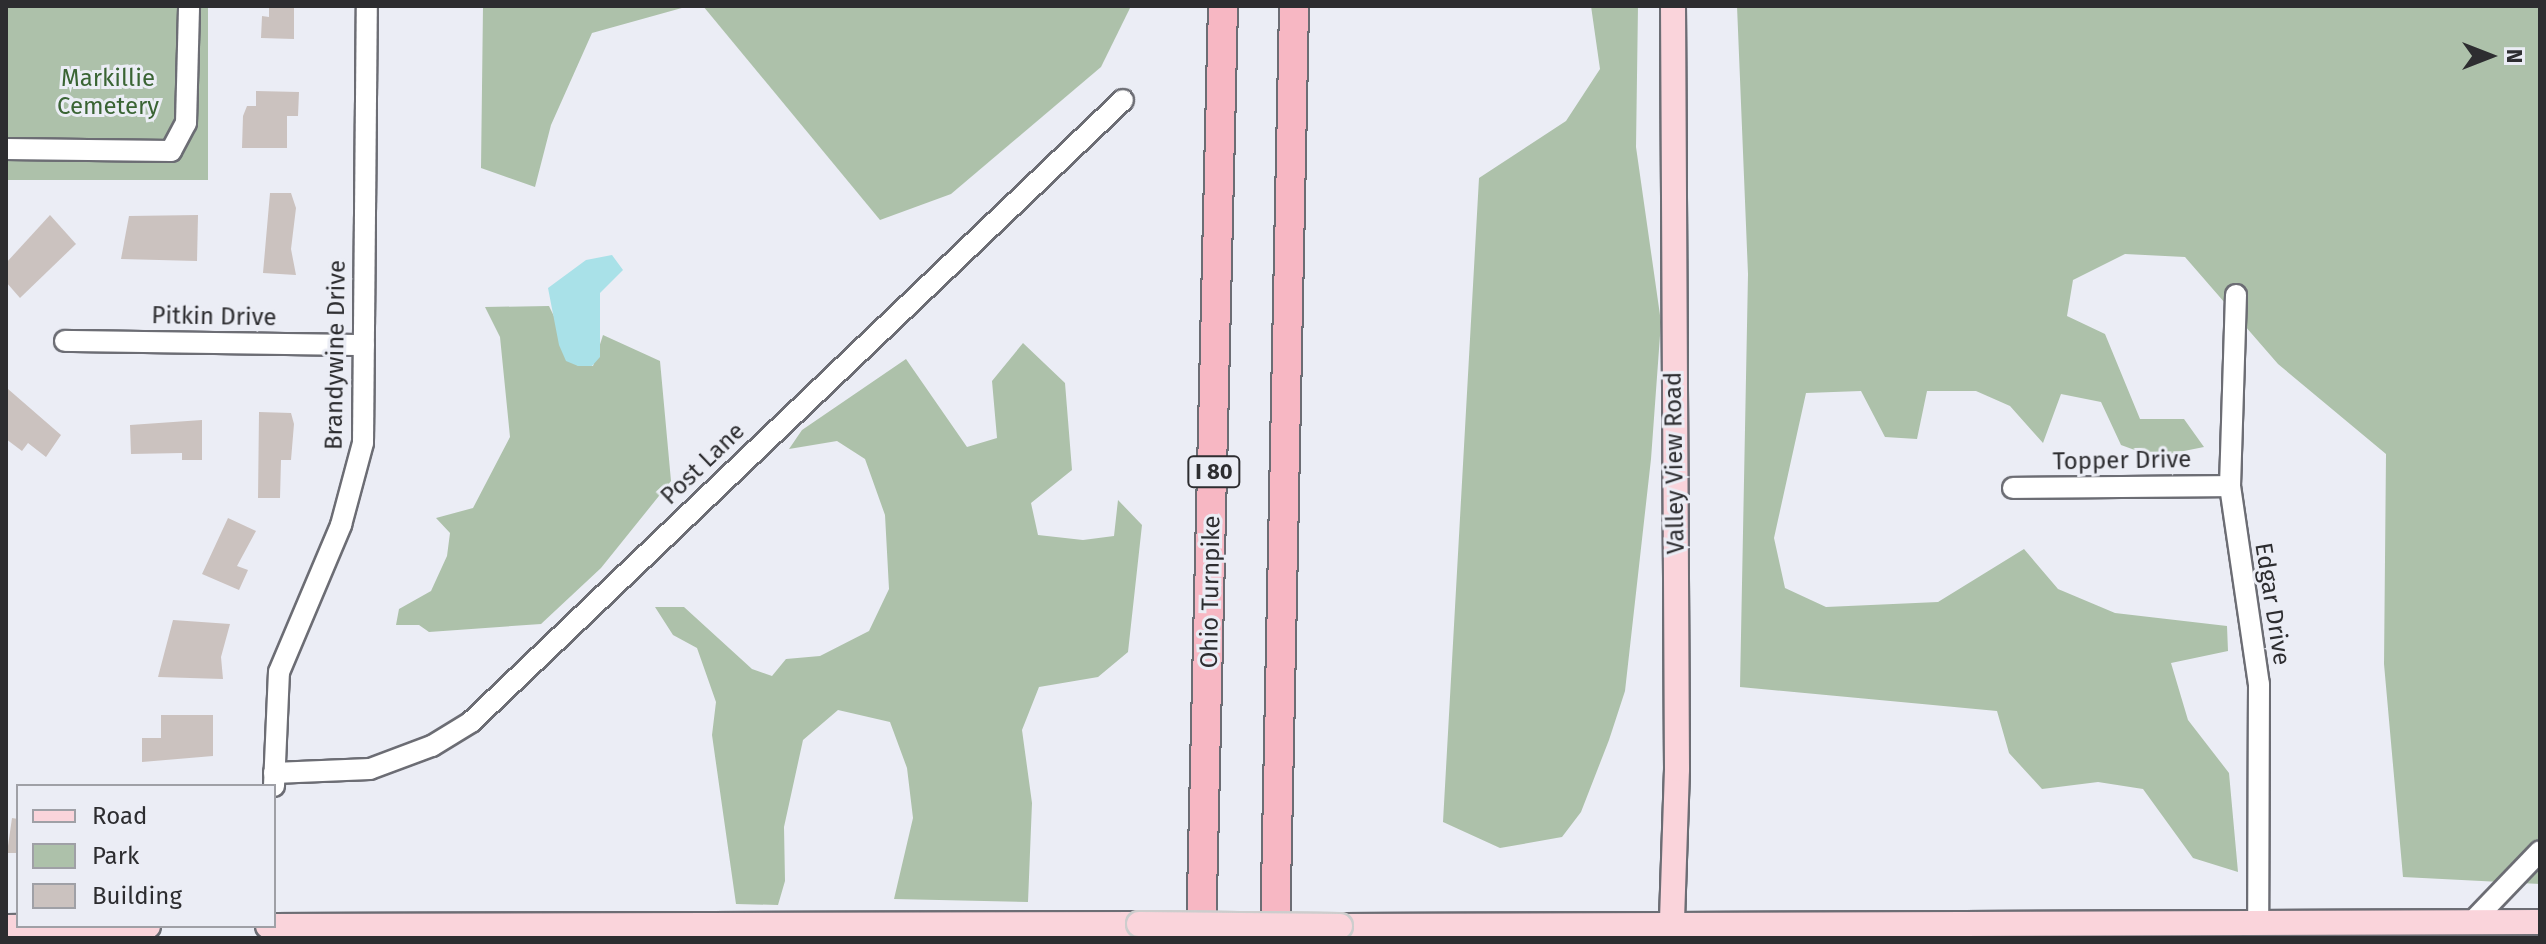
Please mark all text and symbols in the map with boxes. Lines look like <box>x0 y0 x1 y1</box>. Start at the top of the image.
north arrow <box>2450 16 2530 96</box>
text: N <box>2501 49 2528 63</box>
park label: Markillie Cemetery <box>57 65 159 121</box>
street label: Brandywine Drive <box>320 260 352 450</box>
street label: Pitkin Drive <box>151 302 277 332</box>
street label: Valley View Road <box>1659 372 1691 554</box>
street label: Post Lane <box>655 417 751 511</box>
street label: Topper Drive <box>2052 445 2192 477</box>
road number: I 80 <box>1186 454 1242 490</box>
street label: Ohio Turnpike <box>1195 515 1227 669</box>
street label: Edgar Drive <box>2248 541 2296 667</box>
legend <box>16 784 276 928</box>
text: Road <box>92 802 147 830</box>
text: Park <box>92 842 139 870</box>
text: Building <box>92 882 182 910</box>

